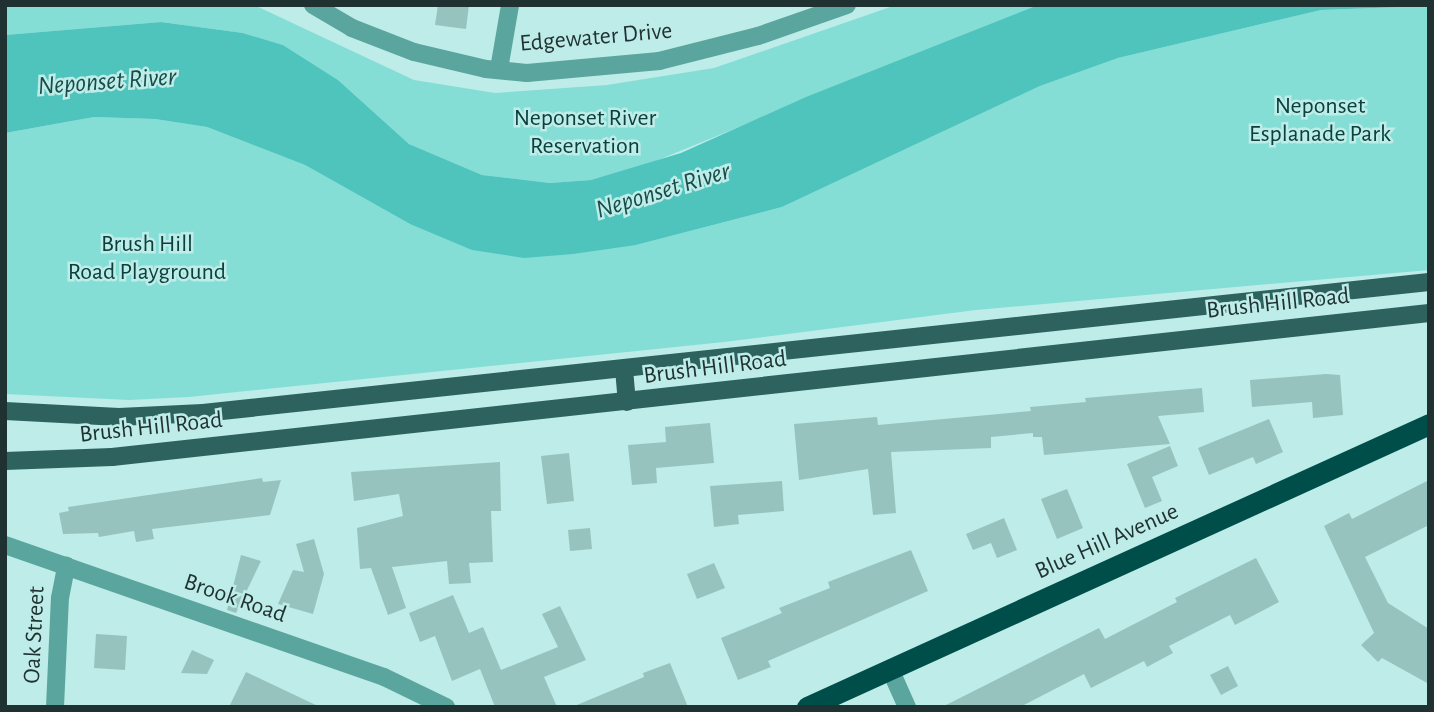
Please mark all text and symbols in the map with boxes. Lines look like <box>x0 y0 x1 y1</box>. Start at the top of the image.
street label: Edgewater Drive <box>519 17 673 59</box>
water label: Neponset River <box>37 62 177 102</box>
park label: Neponset Esplanade Park <box>1249 93 1391 149</box>
park label: Neponset River Reservation <box>514 105 656 161</box>
water label: Neponset River <box>592 156 734 226</box>
park label: Brush Hill Road Playground <box>68 231 226 287</box>
street label: Brush Hill Road <box>1205 282 1351 326</box>
street label: Brush Hill Road <box>642 345 788 391</box>
street label: Brush Hill Road <box>78 406 224 450</box>
street label: Blue Hill Avenue <box>1031 498 1183 586</box>
street label: Brook Road <box>180 568 290 630</box>
street label: Oak Street <box>18 585 52 685</box>

